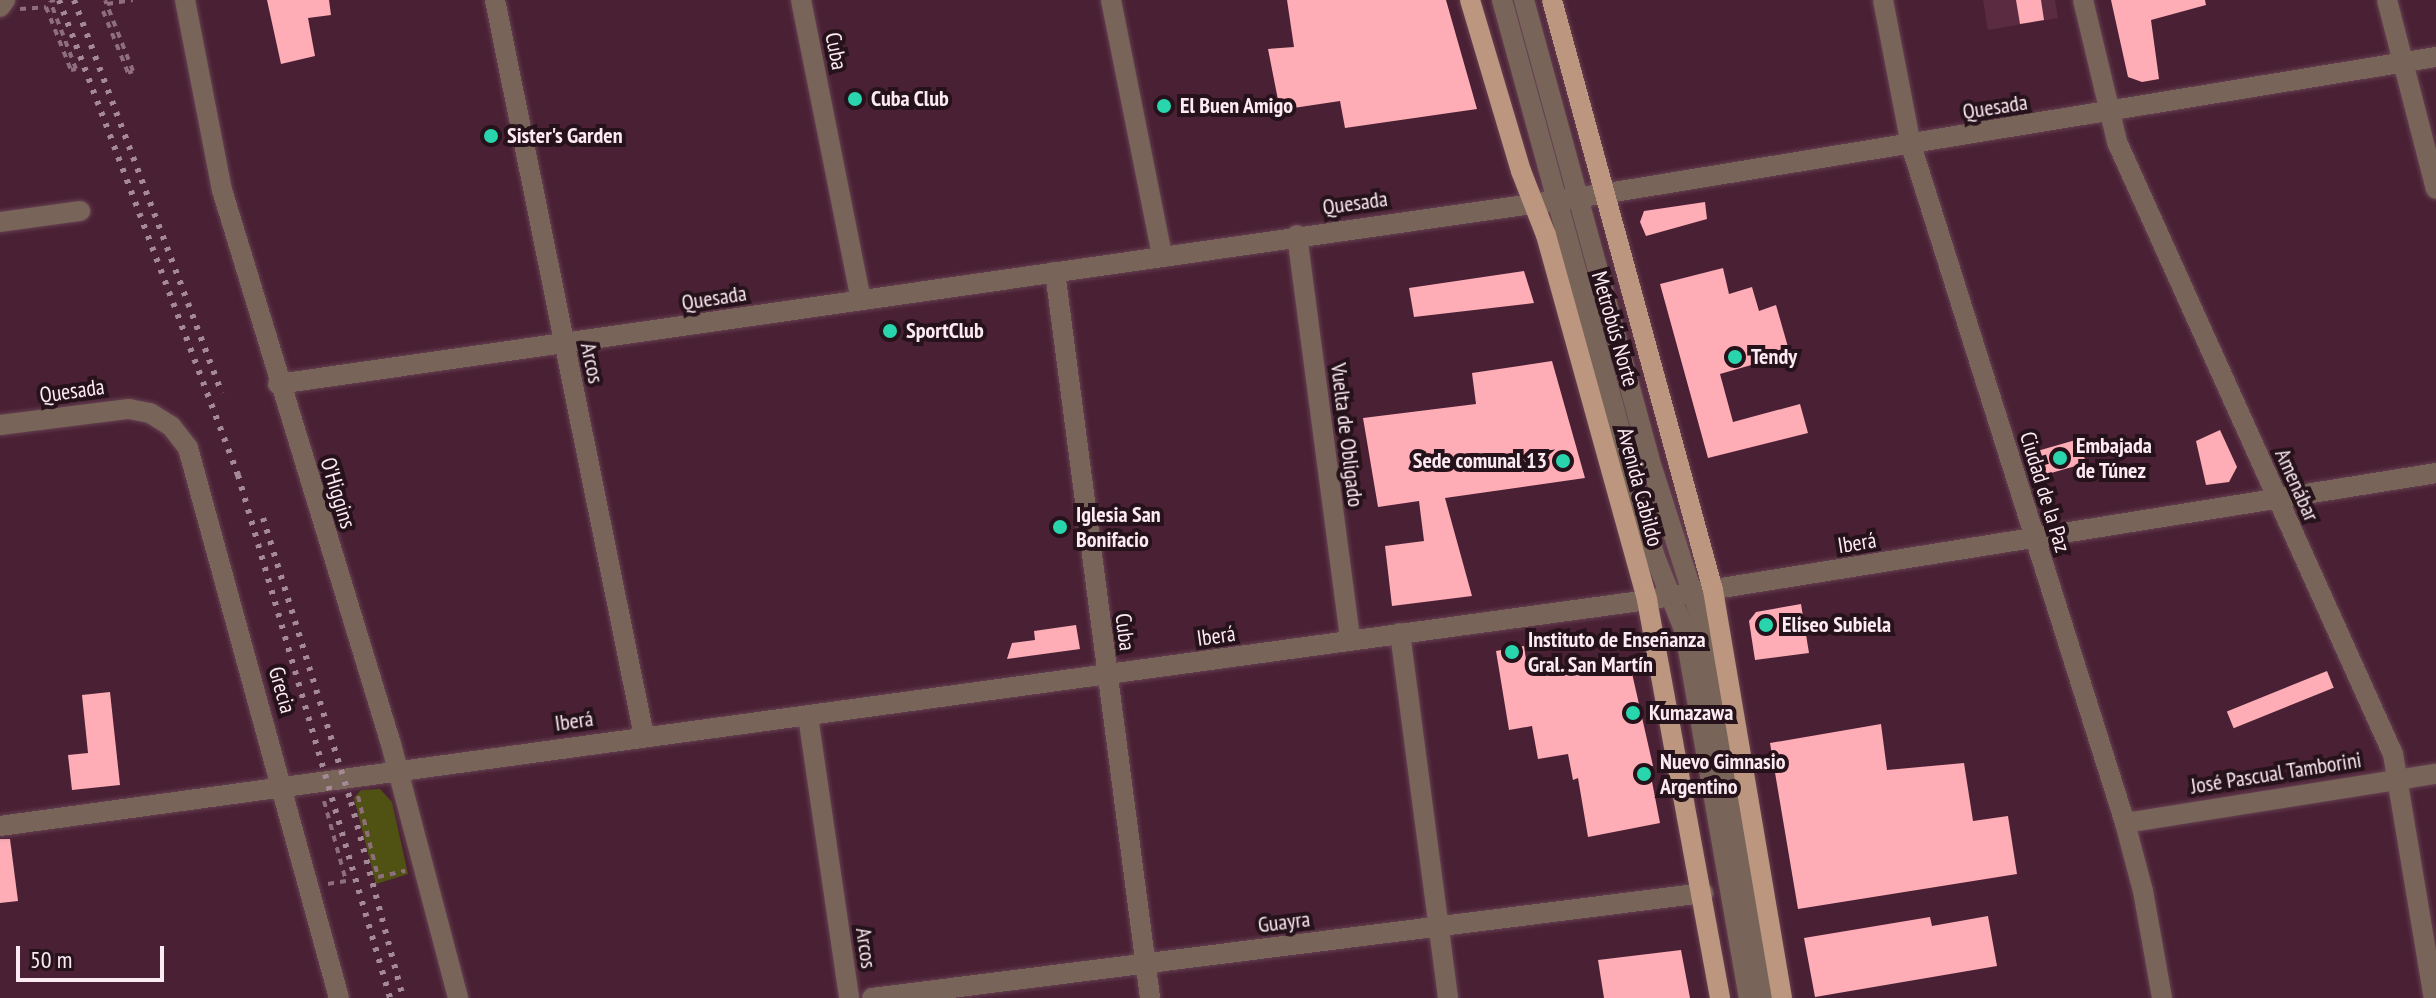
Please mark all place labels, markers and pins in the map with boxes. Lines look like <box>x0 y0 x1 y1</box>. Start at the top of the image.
place label: Cuba Club <box>871 86 949 112</box>
marker: Cuba Club <box>846 90 864 108</box>
place label: El Buen Amigo <box>1180 93 1294 119</box>
marker: El Buen Amigo <box>1155 97 1173 115</box>
place label: Sister's Garden <box>507 123 623 149</box>
marker: Sister's Garden <box>482 127 500 145</box>
place label: SportClub <box>906 318 984 344</box>
marker: SportClub <box>881 322 899 340</box>
place label: Tendy <box>1751 344 1797 370</box>
marker: Tendy <box>1726 348 1744 366</box>
place label: Embajada de Túnez <box>2076 432 2152 484</box>
place label: Sede comunal 13 <box>1413 448 1547 474</box>
marker: Embajada de Túnez <box>2051 449 2069 467</box>
marker: Sede comunal 13 <box>1554 452 1572 470</box>
place label: Iglesia San Bonifacio <box>1076 501 1161 552</box>
marker: Iglesia San Bonifacio <box>1051 518 1069 536</box>
place label: Eliseo Subiela <box>1782 612 1891 638</box>
marker: Eliseo Subiela <box>1757 616 1775 634</box>
place label: Instituto de Enseñanza Gral. San Martín <box>1528 626 1706 678</box>
marker: Instituto de Enseñanza Gral. San Martín <box>1503 643 1521 661</box>
place label: Kumazawa <box>1649 700 1733 726</box>
marker: Kumazawa <box>1624 704 1642 722</box>
place label: Nuevo Gimnasio Argentino <box>1660 748 1786 800</box>
marker: Nuevo Gimnasio Argentino <box>1635 765 1653 783</box>

